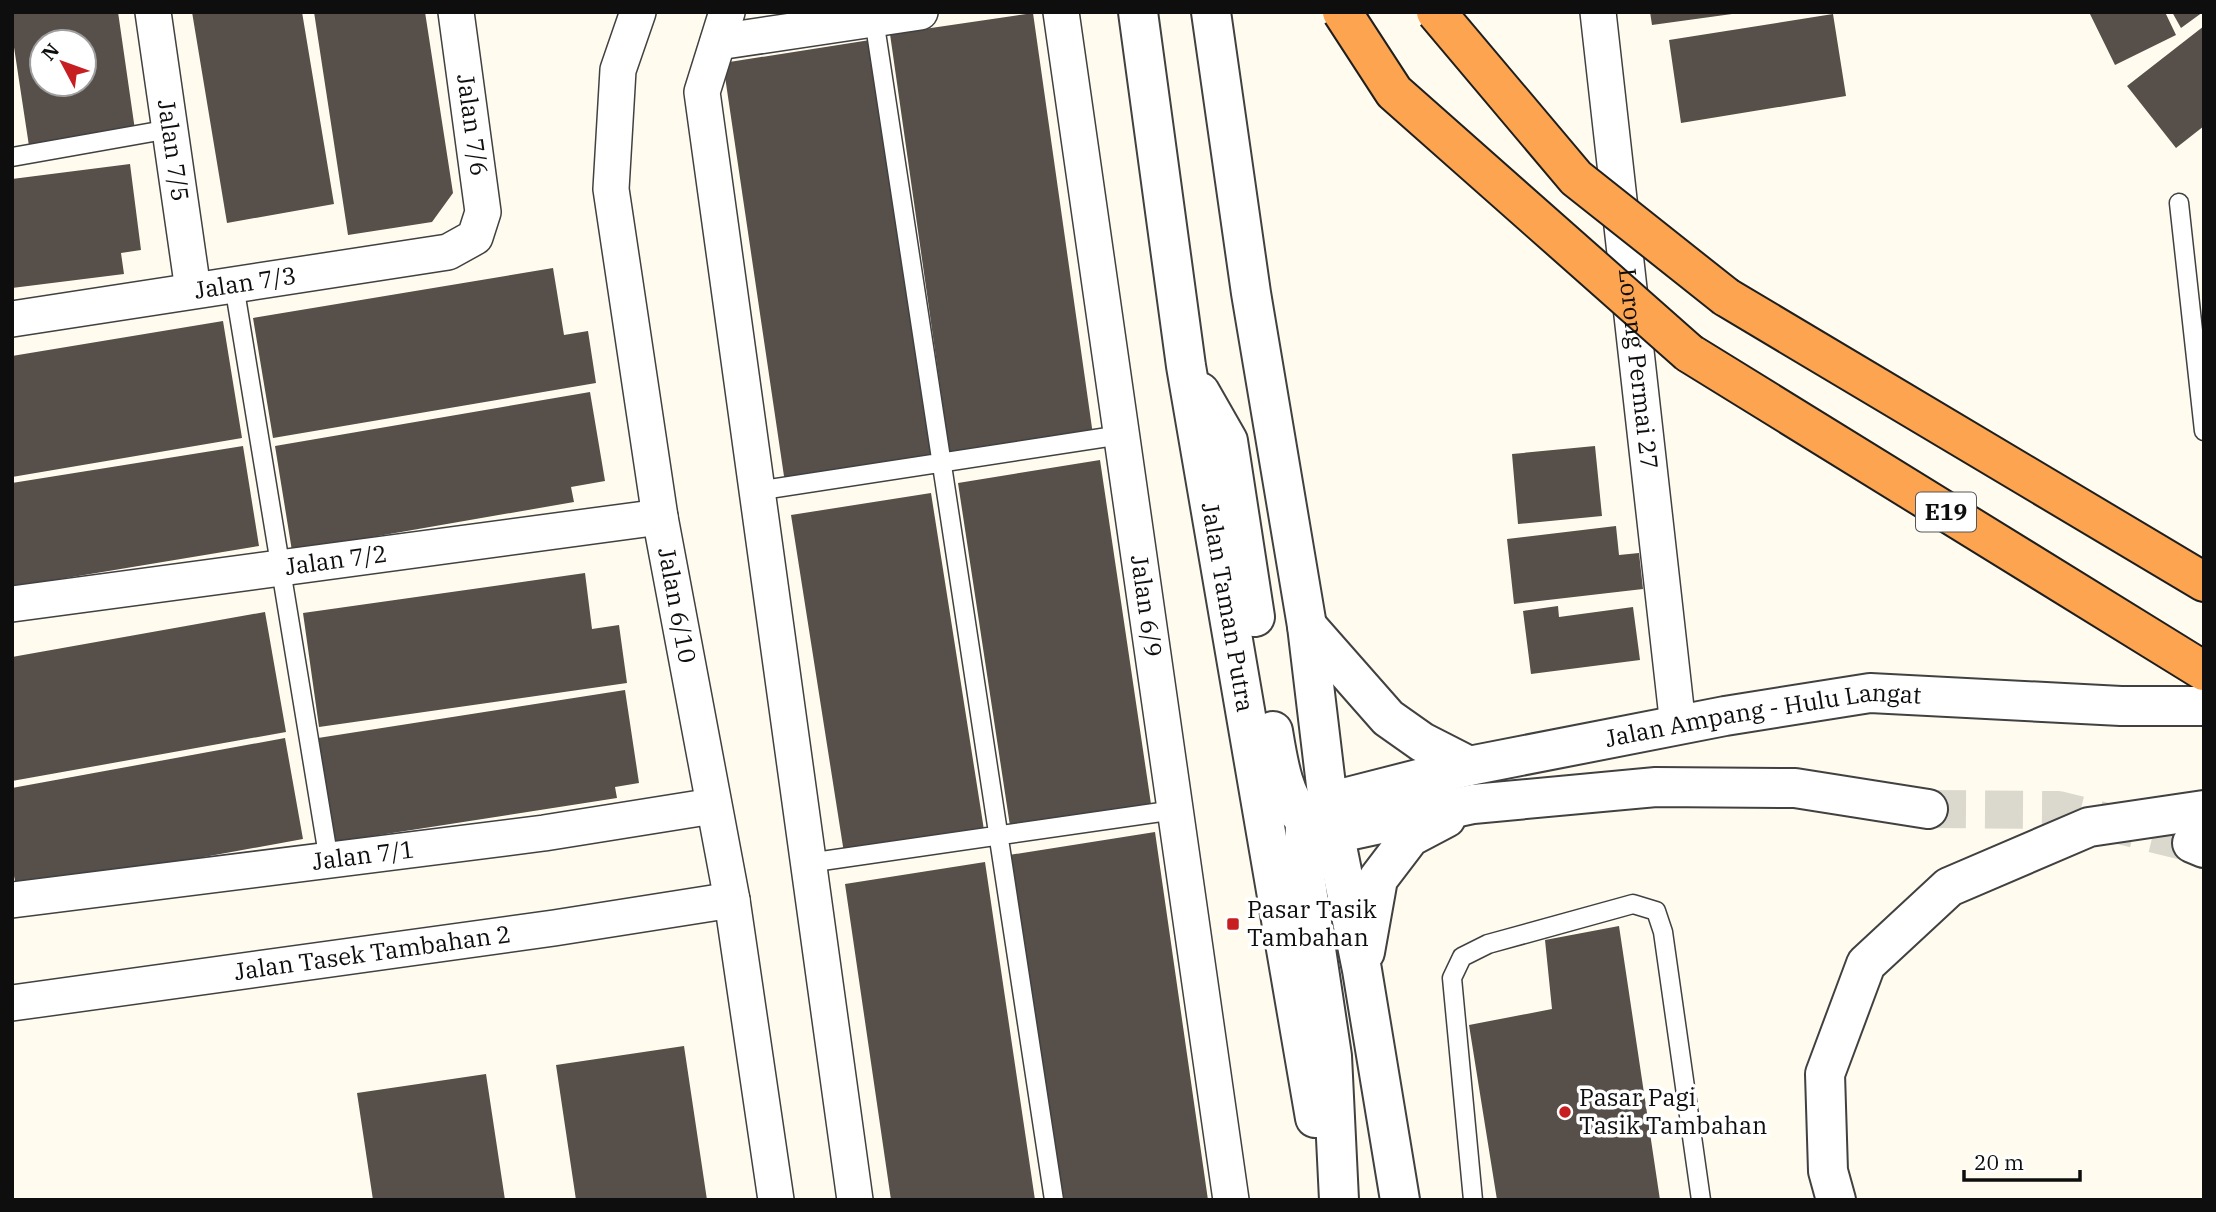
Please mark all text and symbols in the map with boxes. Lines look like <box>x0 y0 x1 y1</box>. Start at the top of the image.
north arrow <box>28 28 98 98</box>
text: N <box>36 38 64 65</box>
street label: Jalan 7/6 <box>450 72 496 178</box>
street label: Jalan 7/5 <box>151 97 197 204</box>
street label: Jalan 7/3 <box>192 259 298 306</box>
street label: Lorong Permai 27 <box>1612 267 1666 471</box>
road number: E19 <box>1916 492 1976 532</box>
street label: Jalan Taman Putra <box>1195 500 1262 714</box>
street label: Jalan 7/2 <box>283 537 389 582</box>
street label: Jalan 6/10 <box>651 545 704 666</box>
street label: Jalan 6/9 <box>1124 553 1170 659</box>
street label: Jalan Ampang - Hulu Langat <box>1602 676 1922 754</box>
street label: Jalan 7/1 <box>310 832 416 877</box>
place label: Pasar Tasik Tambahan <box>1247 893 1377 953</box>
marker: Pasar Tasik Tambahan <box>1225 916 1241 932</box>
street label: Jalan Tasek Tambahan 2 <box>232 917 513 987</box>
place label: Pasar Pagi Tasik Tambahan <box>1579 1081 1767 1141</box>
marker: Pasar Pagi Tasik Tambahan <box>1557 1104 1573 1120</box>
scale bar <box>1964 1138 2080 1182</box>
text: 20 m <box>1974 1148 2024 1176</box>

